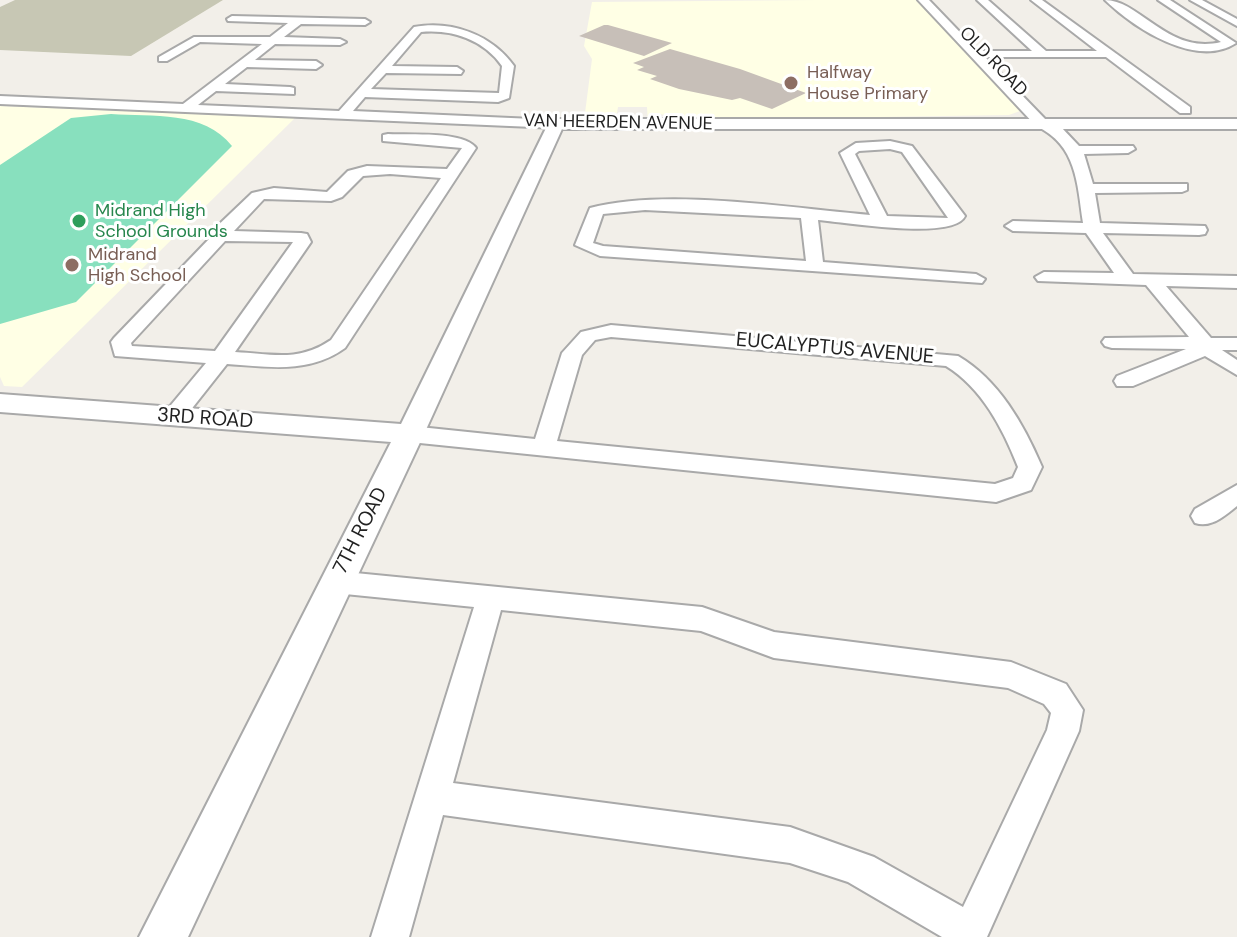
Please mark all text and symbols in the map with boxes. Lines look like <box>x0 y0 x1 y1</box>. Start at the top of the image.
street label: OLD ROAD <box>954 23 1032 101</box>
place label: Halfway House Primary <box>807 62 928 104</box>
marker: Halfway House Primary <box>782 74 800 92</box>
street label: VAN HEERDEN AVENUE <box>523 111 713 135</box>
place label: Midrand High School Grounds <box>95 200 228 242</box>
marker: Midrand High School Grounds <box>70 212 88 230</box>
place label: Midrand High School <box>88 244 186 286</box>
marker: Midrand High School <box>63 256 81 274</box>
street label: EUCALYPTUS AVENUE <box>735 328 935 370</box>
street label: 3RD ROAD <box>156 404 254 434</box>
street label: 7TH ROAD <box>329 484 393 578</box>

